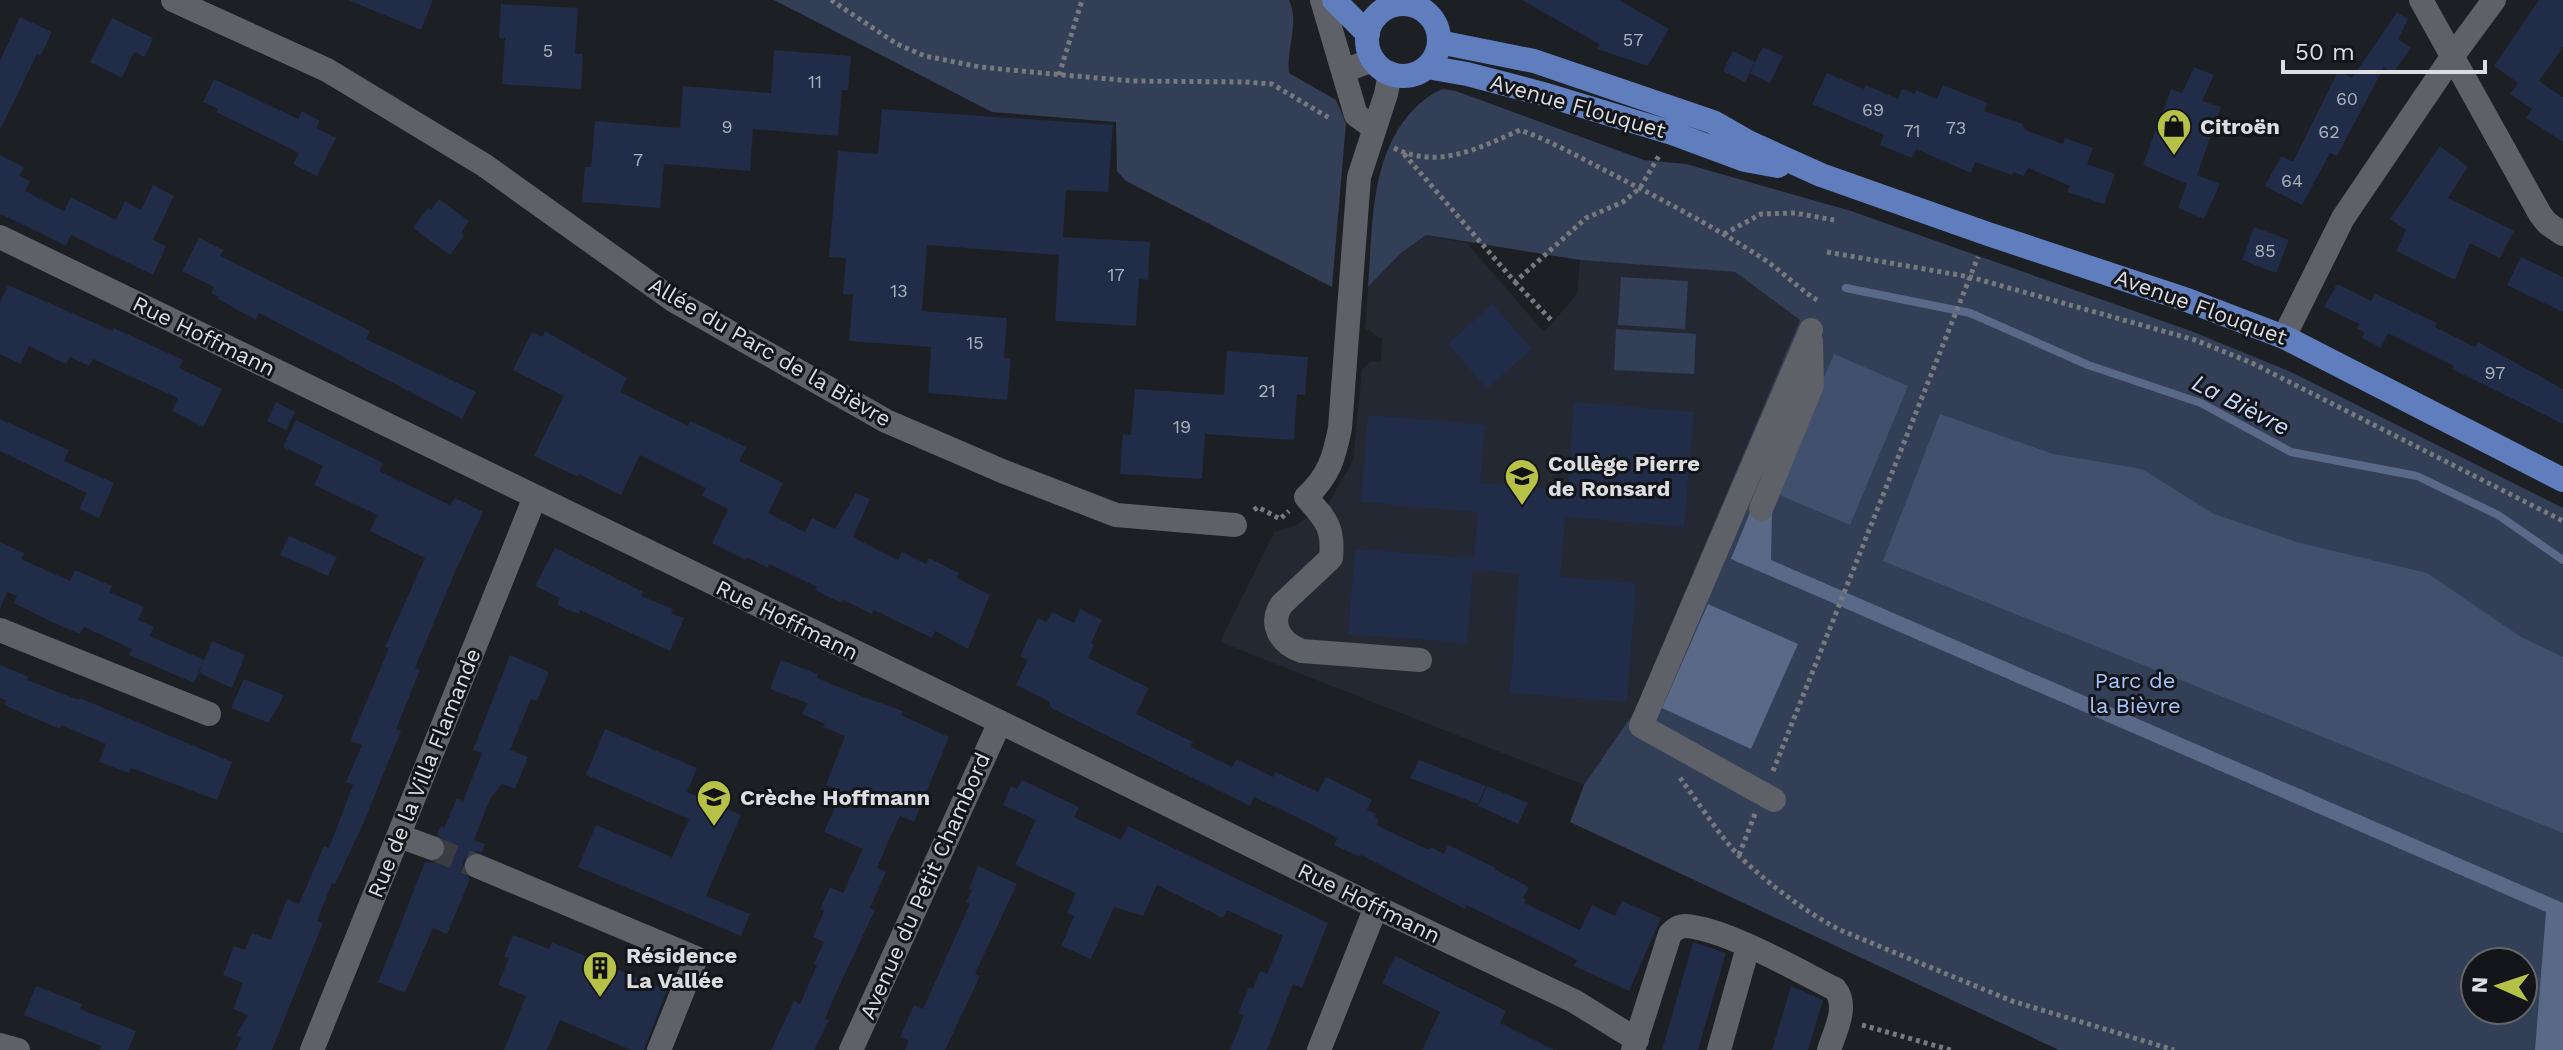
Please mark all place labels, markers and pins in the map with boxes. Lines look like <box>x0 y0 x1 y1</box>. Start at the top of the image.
shop icon: Citroën <box>2155 107 2193 157</box>
place label: Citroën <box>2200 114 2280 139</box>
place label: Collège Pierre de Ronsard <box>1548 451 1700 501</box>
school or university icon: Collège Pierre de Ronsard <box>1503 457 1541 507</box>
school or university icon: Crèche Hoffmann <box>695 778 733 828</box>
place label: Crèche Hoffmann <box>740 785 930 810</box>
place label: Résidence La Vallée <box>626 943 737 993</box>
building icon: Résidence La Vallée <box>581 949 619 999</box>

